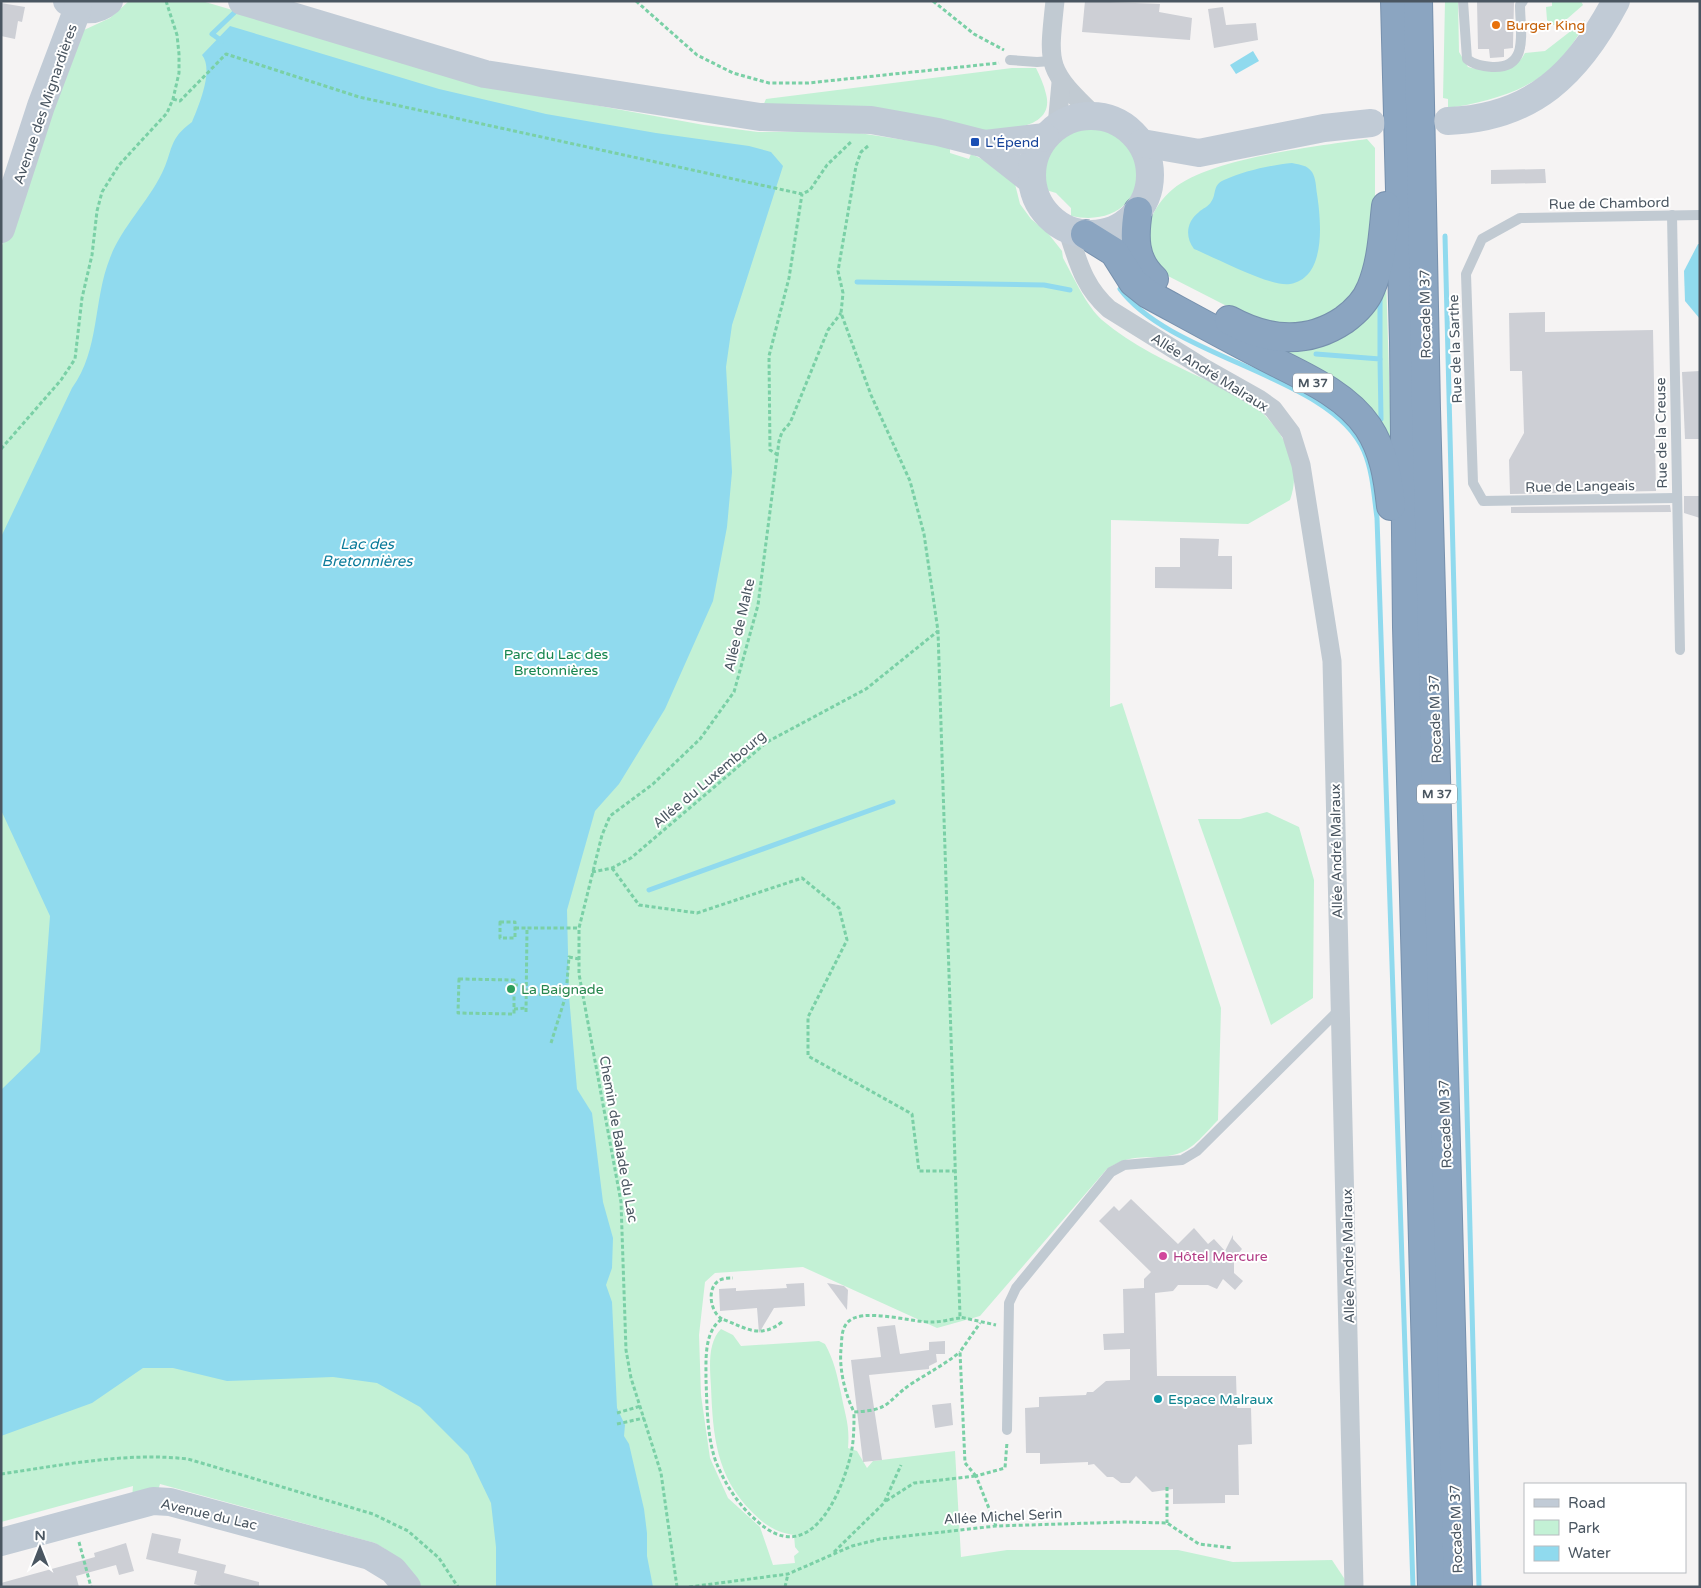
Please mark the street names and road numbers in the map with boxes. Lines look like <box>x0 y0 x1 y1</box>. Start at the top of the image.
street label: Avenue des Mignardières <box>10 22 81 186</box>
street label: Rue de Chambord <box>1548 194 1670 213</box>
street label: Rocade M 37 <box>1416 269 1435 359</box>
street label: Rue de la Sarthe <box>1445 294 1466 404</box>
street label: Allée André Malraux <box>1148 329 1272 415</box>
road number: M 37 <box>1293 373 1333 392</box>
street label: Rue de la Creuse <box>1652 377 1671 489</box>
street label: Rue de Langeais <box>1525 477 1635 496</box>
street label: Allée de Malte <box>720 577 759 673</box>
street label: Rocade M 37 <box>1425 674 1446 764</box>
street label: Allée du Luxembourg <box>649 727 769 832</box>
street label: Allée André Malraux <box>1327 783 1346 919</box>
road number: M 37 <box>1417 784 1457 804</box>
street label: Chemin de Balade du Lac <box>595 1054 642 1224</box>
street label: Rocade M 37 <box>1435 1079 1456 1169</box>
street label: Allée André Malraux <box>1339 1188 1358 1324</box>
street label: Rocade M 37 <box>1446 1484 1467 1574</box>
street label: Avenue du Lac <box>159 1495 259 1534</box>
street label: Allée Michel Serin <box>943 1505 1063 1528</box>

